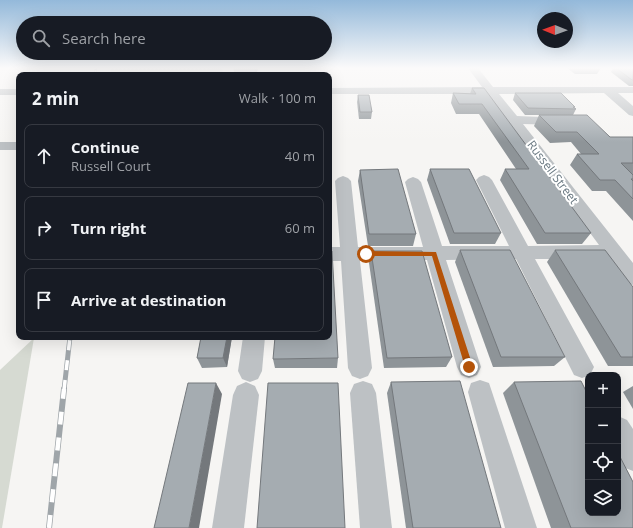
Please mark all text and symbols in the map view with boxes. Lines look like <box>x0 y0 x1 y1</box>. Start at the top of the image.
north arrow <box>537 12 573 48</box>
search box <box>16 16 332 60</box>
icon: search <box>30 27 52 49</box>
text: Search here <box>62 28 146 48</box>
text: 2 min <box>32 87 79 110</box>
text: Walk · 100 m <box>239 89 316 107</box>
text: Continue <box>71 137 139 157</box>
street label: Russell Street <box>523 137 583 207</box>
icon: ahead <box>33 145 55 167</box>
text: 40 m <box>285 147 315 165</box>
text: Russell Court <box>71 157 151 175</box>
icon: right <box>33 217 55 239</box>
text: Turn right <box>71 218 146 238</box>
text: 60 m <box>285 219 315 237</box>
route start <box>357 245 375 263</box>
icon: arrive <box>33 289 55 311</box>
text: Arrive at destination <box>71 290 226 310</box>
route end <box>460 358 478 376</box>
map controls <box>585 372 621 516</box>
button: + <box>585 372 621 408</box>
button: − <box>585 408 621 444</box>
button: locate <box>585 444 621 480</box>
button: layers <box>585 480 621 516</box>

